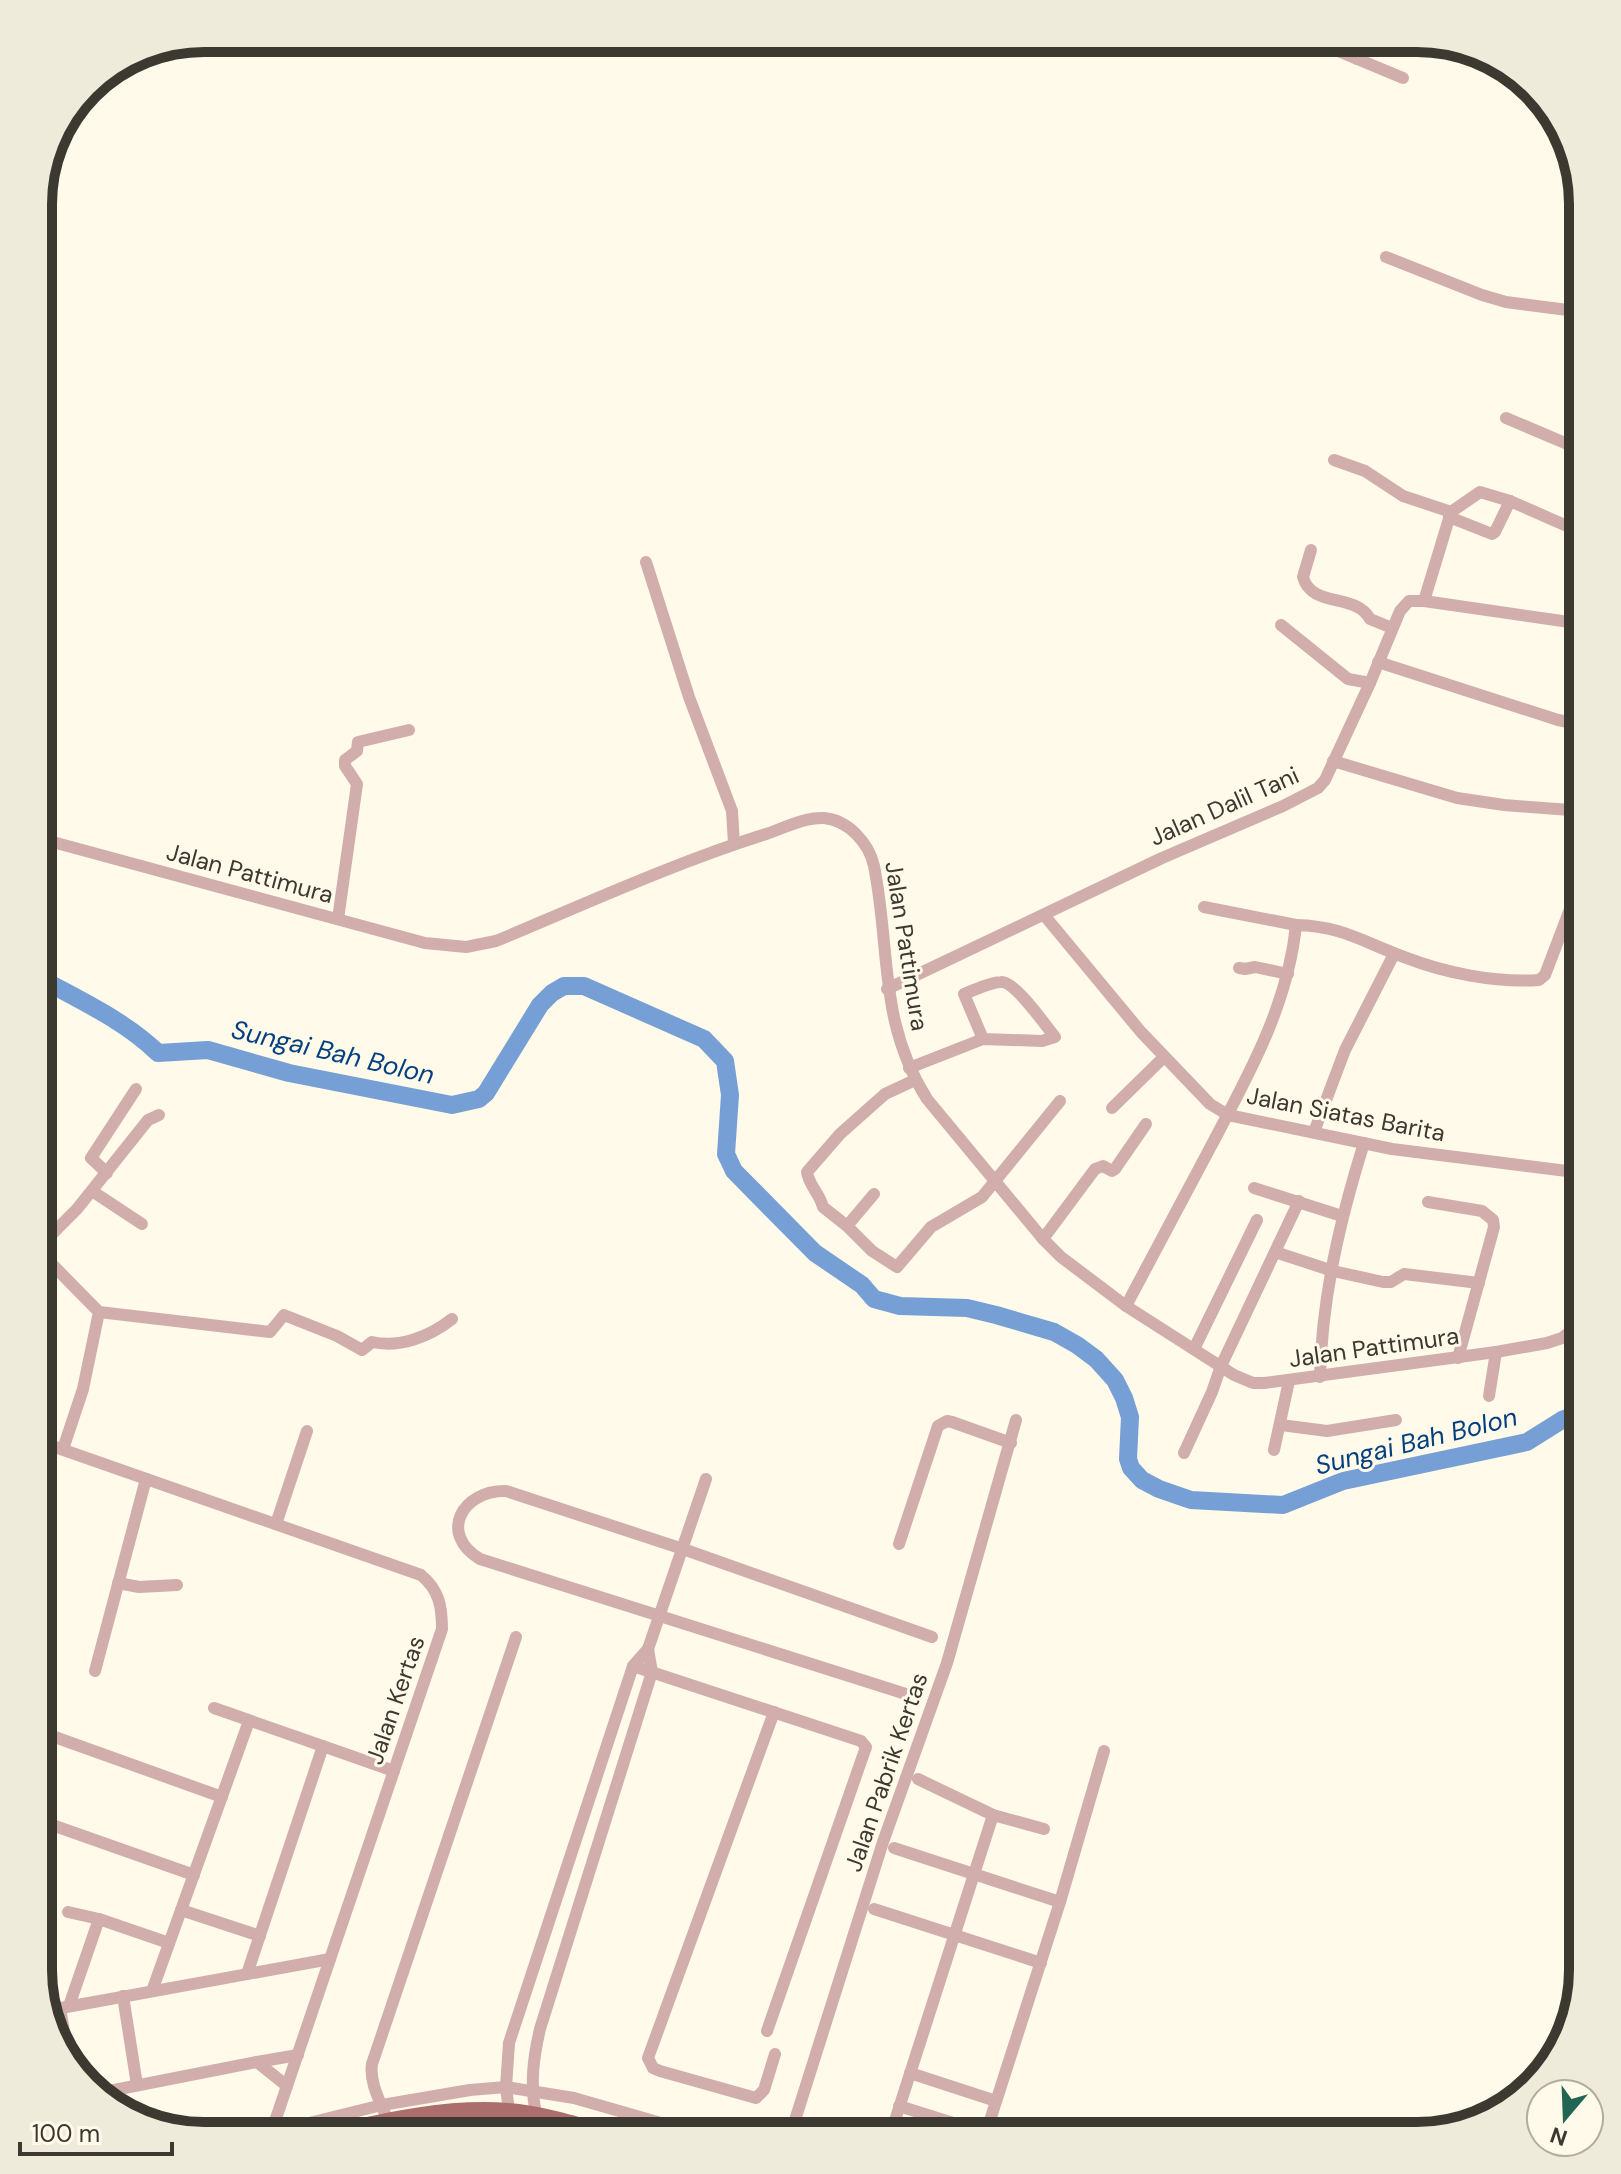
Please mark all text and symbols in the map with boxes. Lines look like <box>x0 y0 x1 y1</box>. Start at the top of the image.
street label: Jalan Dalil Tani <box>1144 759 1304 853</box>
street label: Jalan Pattimura <box>163 836 337 910</box>
street label: Jalan Pattimura <box>878 859 936 1033</box>
water label: Sungai Bah Bolon <box>228 1012 438 1092</box>
street label: Jalan Siatas Barita <box>1244 1080 1448 1148</box>
street label: Jalan Pattimura <box>1287 1320 1461 1374</box>
water label: Sungai Bah Bolon <box>1311 1399 1521 1483</box>
street label: Jalan Kertas <box>359 1632 431 1768</box>
street label: Jalan Pabrik Kertas <box>837 1668 935 1876</box>
north arrow <box>1525 2078 1605 2158</box>
scale bar <box>20 2106 172 2156</box>
text: 100 m <box>32 2118 100 2149</box>
text: N <box>1546 2120 1571 2153</box>

